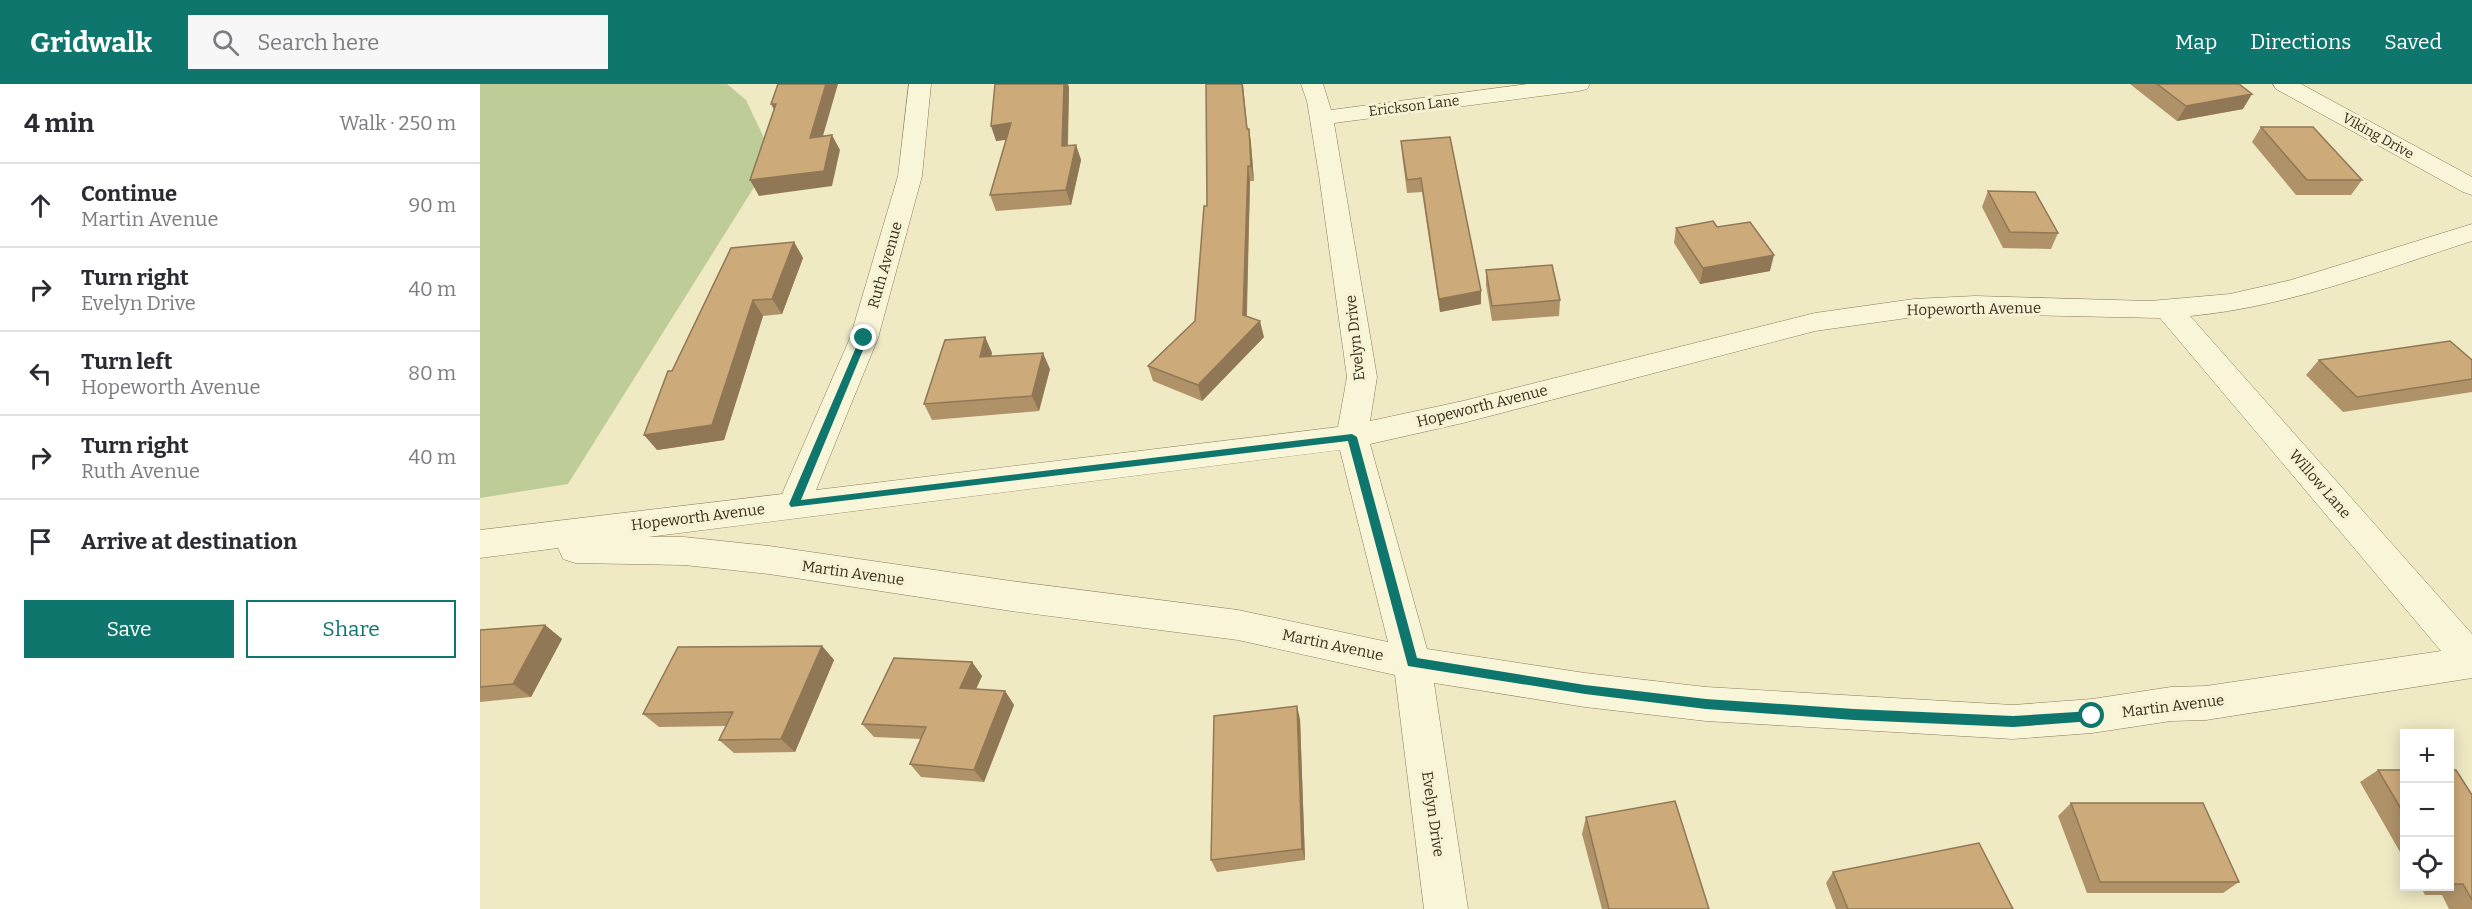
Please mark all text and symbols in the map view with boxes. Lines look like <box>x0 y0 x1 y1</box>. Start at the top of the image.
search box <box>188 15 608 69</box>
text: Gridwalk <box>30 26 152 59</box>
icon: search <box>209 26 242 59</box>
text: Search here <box>257 29 379 56</box>
text: Map <box>2175 29 2217 55</box>
text: Directions <box>2250 29 2351 55</box>
text: Saved <box>2384 29 2442 55</box>
street label: Erickson Lane <box>1368 92 1460 120</box>
text: 4 min <box>24 108 94 139</box>
street label: Viking Drive <box>2339 109 2417 163</box>
text: Walk · 250 m <box>339 111 456 135</box>
text: Continue <box>81 180 177 207</box>
icon: ahead <box>24 189 57 222</box>
text: 90 m <box>408 193 456 217</box>
text: Martin Avenue <box>81 207 218 231</box>
street label: Ruth Avenue <box>864 220 906 310</box>
text: Turn right <box>81 264 189 291</box>
icon: right <box>24 273 57 306</box>
text: 40 m <box>408 277 456 301</box>
text: Evelyn Drive <box>81 291 196 315</box>
street label: Evelyn Drive <box>1342 294 1368 382</box>
street label: Hopeworth Avenue <box>1907 299 2041 319</box>
route end <box>850 324 876 350</box>
text: Turn left <box>81 348 173 375</box>
icon: left <box>24 357 57 390</box>
text: 80 m <box>408 361 456 385</box>
text: Hopeworth Avenue <box>81 375 260 399</box>
street label: Hopeworth Avenue <box>1415 381 1549 431</box>
text: Turn right <box>81 432 189 459</box>
icon: right <box>24 441 57 474</box>
text: 40 m <box>408 445 456 469</box>
street label: Willow Lane <box>2285 446 2355 522</box>
text: Ruth Avenue <box>81 459 200 483</box>
street label: Hopeworth Avenue <box>630 500 766 534</box>
icon: arrive <box>24 525 57 558</box>
text: Arrive at destination <box>81 528 297 555</box>
street label: Martin Avenue <box>801 557 905 589</box>
button: Save <box>24 600 234 658</box>
button: Share <box>246 600 456 658</box>
street label: Martin Avenue <box>1281 625 1385 665</box>
street label: Martin Avenue <box>2121 691 2225 721</box>
route start <box>2078 702 2104 728</box>
map controls <box>2400 729 2454 891</box>
button: + <box>2400 729 2454 783</box>
street label: Evelyn Drive <box>1418 770 1448 858</box>
button: − <box>2400 783 2454 837</box>
button: locate <box>2400 837 2454 891</box>

